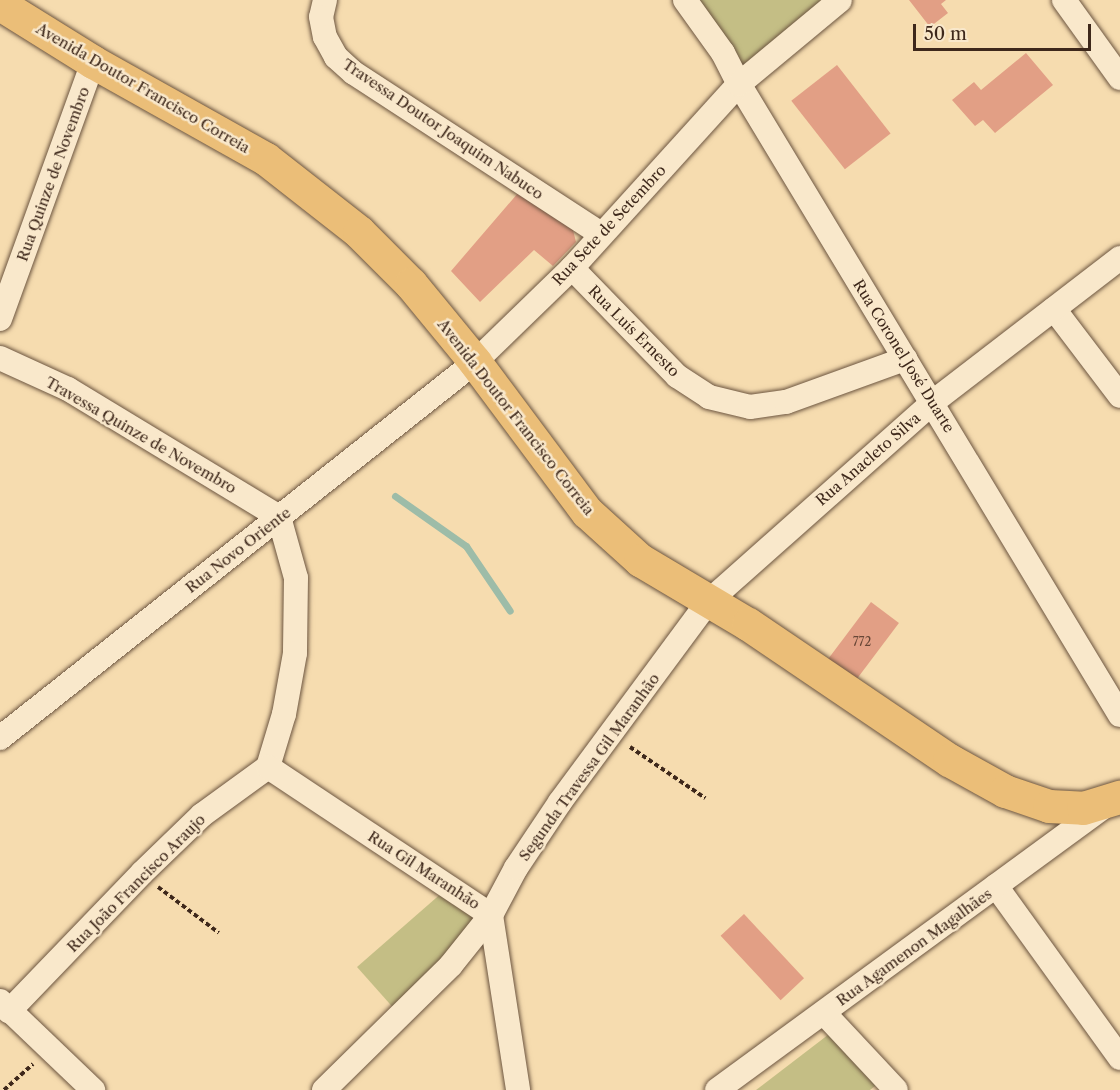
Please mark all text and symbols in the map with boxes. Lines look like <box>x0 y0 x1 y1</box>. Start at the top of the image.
scale bar <box>916 12 1094 50</box>
street label: Avenida Doutor Francisco Correia <box>33 19 253 157</box>
text: 50 m <box>924 23 967 45</box>
street label: Travessa Doutor Joaquim Nabuco <box>339 55 547 203</box>
street label: Rua Quinze de Novembro <box>13 84 93 264</box>
street label: Rua Sete de Setembro <box>548 161 670 289</box>
street label: Rua Coronel José Duarte <box>849 276 959 436</box>
street label: Rua Luís Ernesto <box>585 282 683 380</box>
street label: Avenida Doutor Francisco Correia <box>434 315 598 519</box>
street label: Travessa Quinze de Novembro <box>42 373 240 497</box>
street label: Rua Anacleto Silva <box>812 409 924 509</box>
street label: Rua Novo Oriente <box>182 503 294 597</box>
house number: 772 <box>853 635 871 649</box>
street label: Segunda Travessa Gil Maranhão <box>515 669 663 865</box>
street label: Rua João Francisco Araujo <box>63 810 209 956</box>
street label: Rua Gil Maranhão <box>364 827 484 913</box>
street label: Rua Agamenon Magalhães <box>832 884 996 1010</box>

